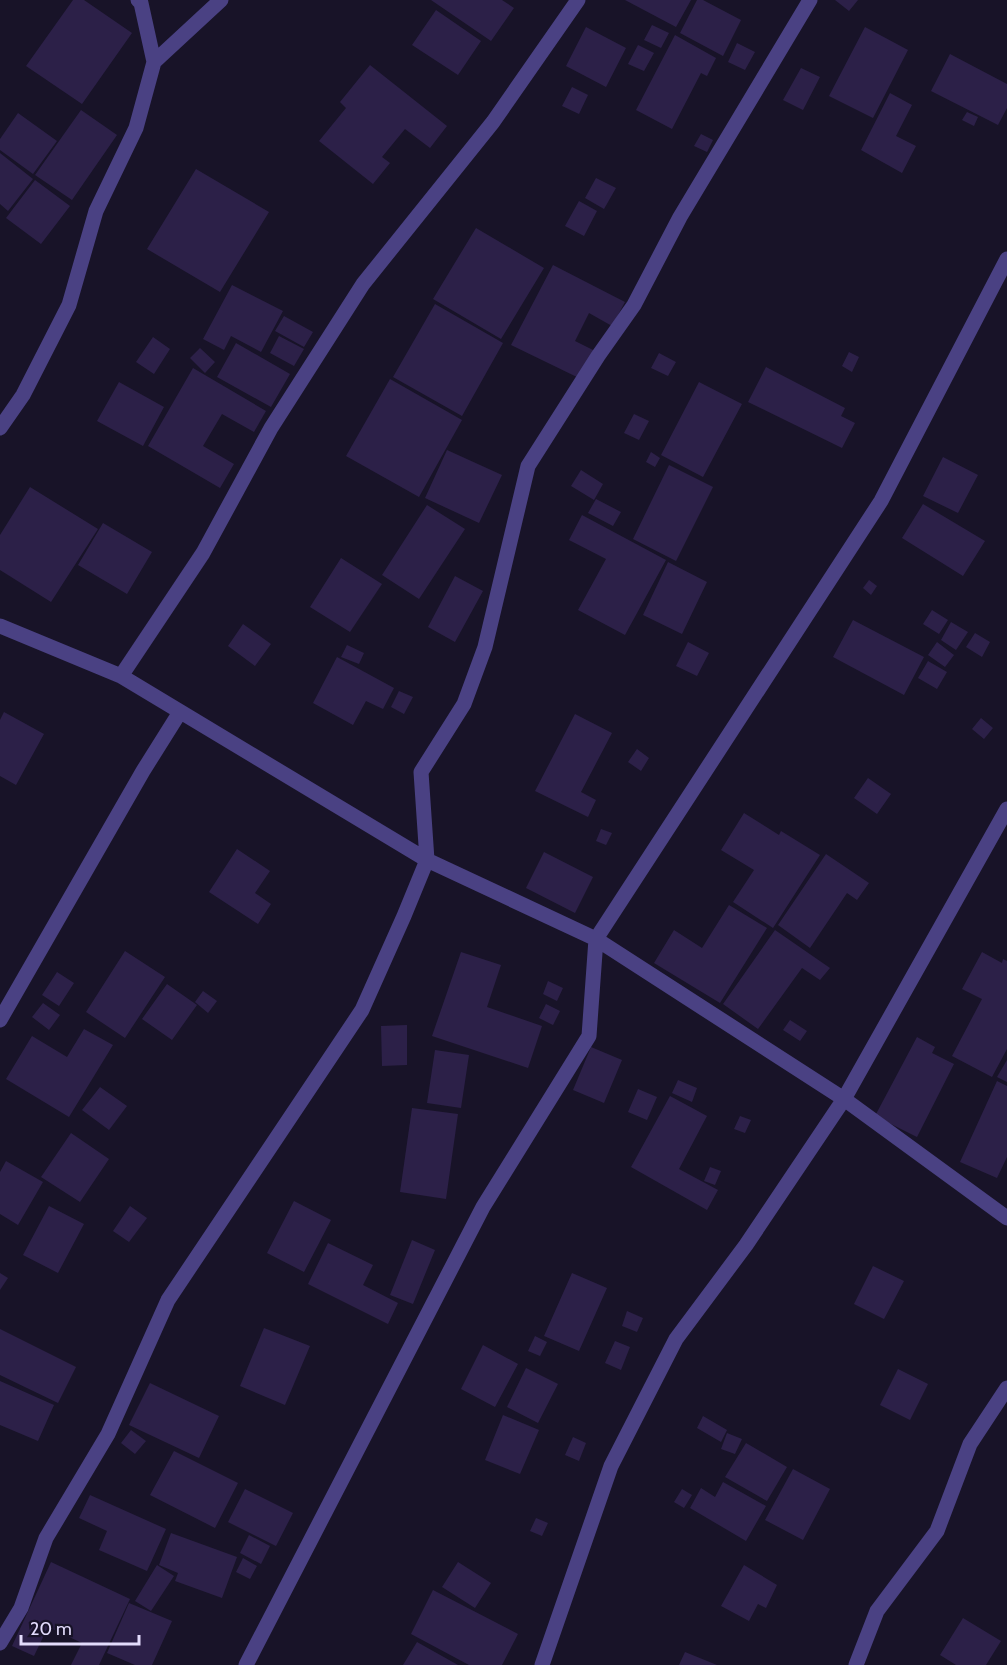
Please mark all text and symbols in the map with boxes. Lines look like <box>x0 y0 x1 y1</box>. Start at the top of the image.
scale bar <box>21 1608 140 1646</box>
text: 20 m <box>30 1618 72 1640</box>

